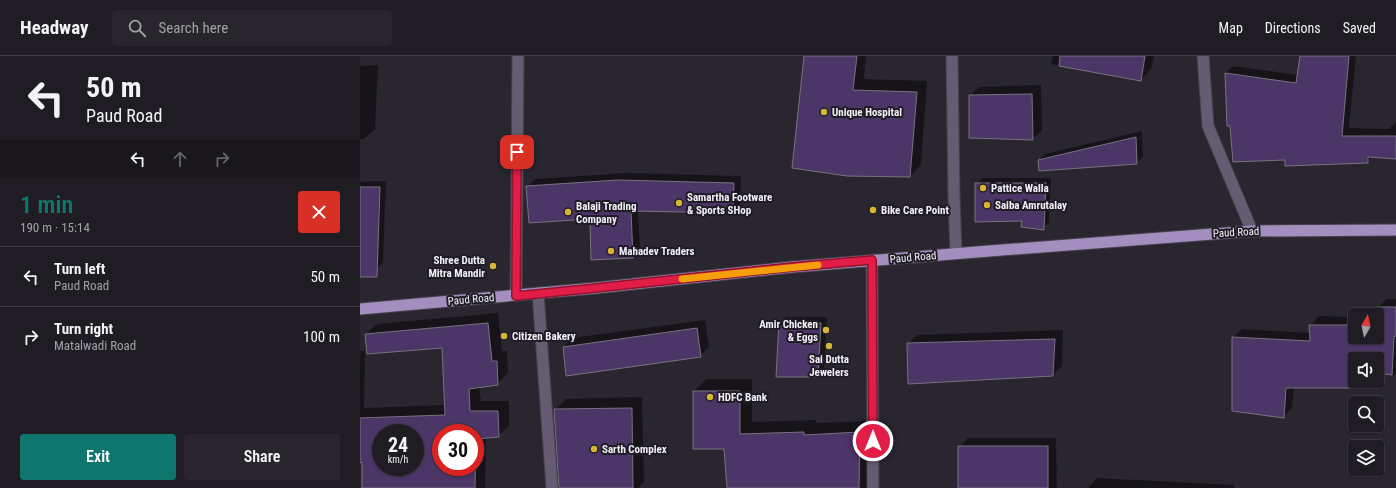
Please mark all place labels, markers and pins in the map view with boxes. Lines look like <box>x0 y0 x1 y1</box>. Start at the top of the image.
place label: Unique Hospital <box>832 106 902 119</box>
marker: Unique Hospital <box>819 107 829 117</box>
pin <box>500 135 534 169</box>
place label: Pattice Walla <box>991 182 1049 195</box>
marker: Pattice Walla <box>978 183 988 193</box>
place label: Samartha Footware & Sports SHop <box>687 191 772 217</box>
marker: Samartha Footware & Sports SHop <box>674 198 684 208</box>
place label: Saiba Amrutalay <box>995 199 1067 212</box>
place label: Balaji Trading Company <box>576 200 636 226</box>
marker: Saiba Amrutalay <box>982 200 992 210</box>
place label: Bike Care Point <box>881 204 950 217</box>
marker: Bike Care Point <box>868 205 878 215</box>
marker: Balaji Trading Company <box>563 207 573 217</box>
place label: Mahadev Traders <box>619 245 695 258</box>
marker: Mahadev Traders <box>606 246 616 256</box>
place label: Shree Dutta Mitra Mandir <box>429 254 485 280</box>
marker: Shree Dutta Mitra Mandir <box>488 261 498 271</box>
place label: Amir Chicken & Eggs <box>759 318 818 344</box>
marker: Amir Chicken & Eggs <box>821 325 831 335</box>
place label: Citizen Bakery <box>512 330 576 343</box>
marker: Citizen Bakery <box>499 331 509 341</box>
marker: Sai Dutta Jewelers <box>824 341 834 351</box>
place label: Sai Dutta Jewelers <box>809 353 849 379</box>
place label: HDFC Bank <box>718 391 768 404</box>
marker: HDFC Bank <box>705 392 715 402</box>
place label: Sarth Complex <box>602 443 667 456</box>
marker: Sarth Complex <box>589 444 599 454</box>

